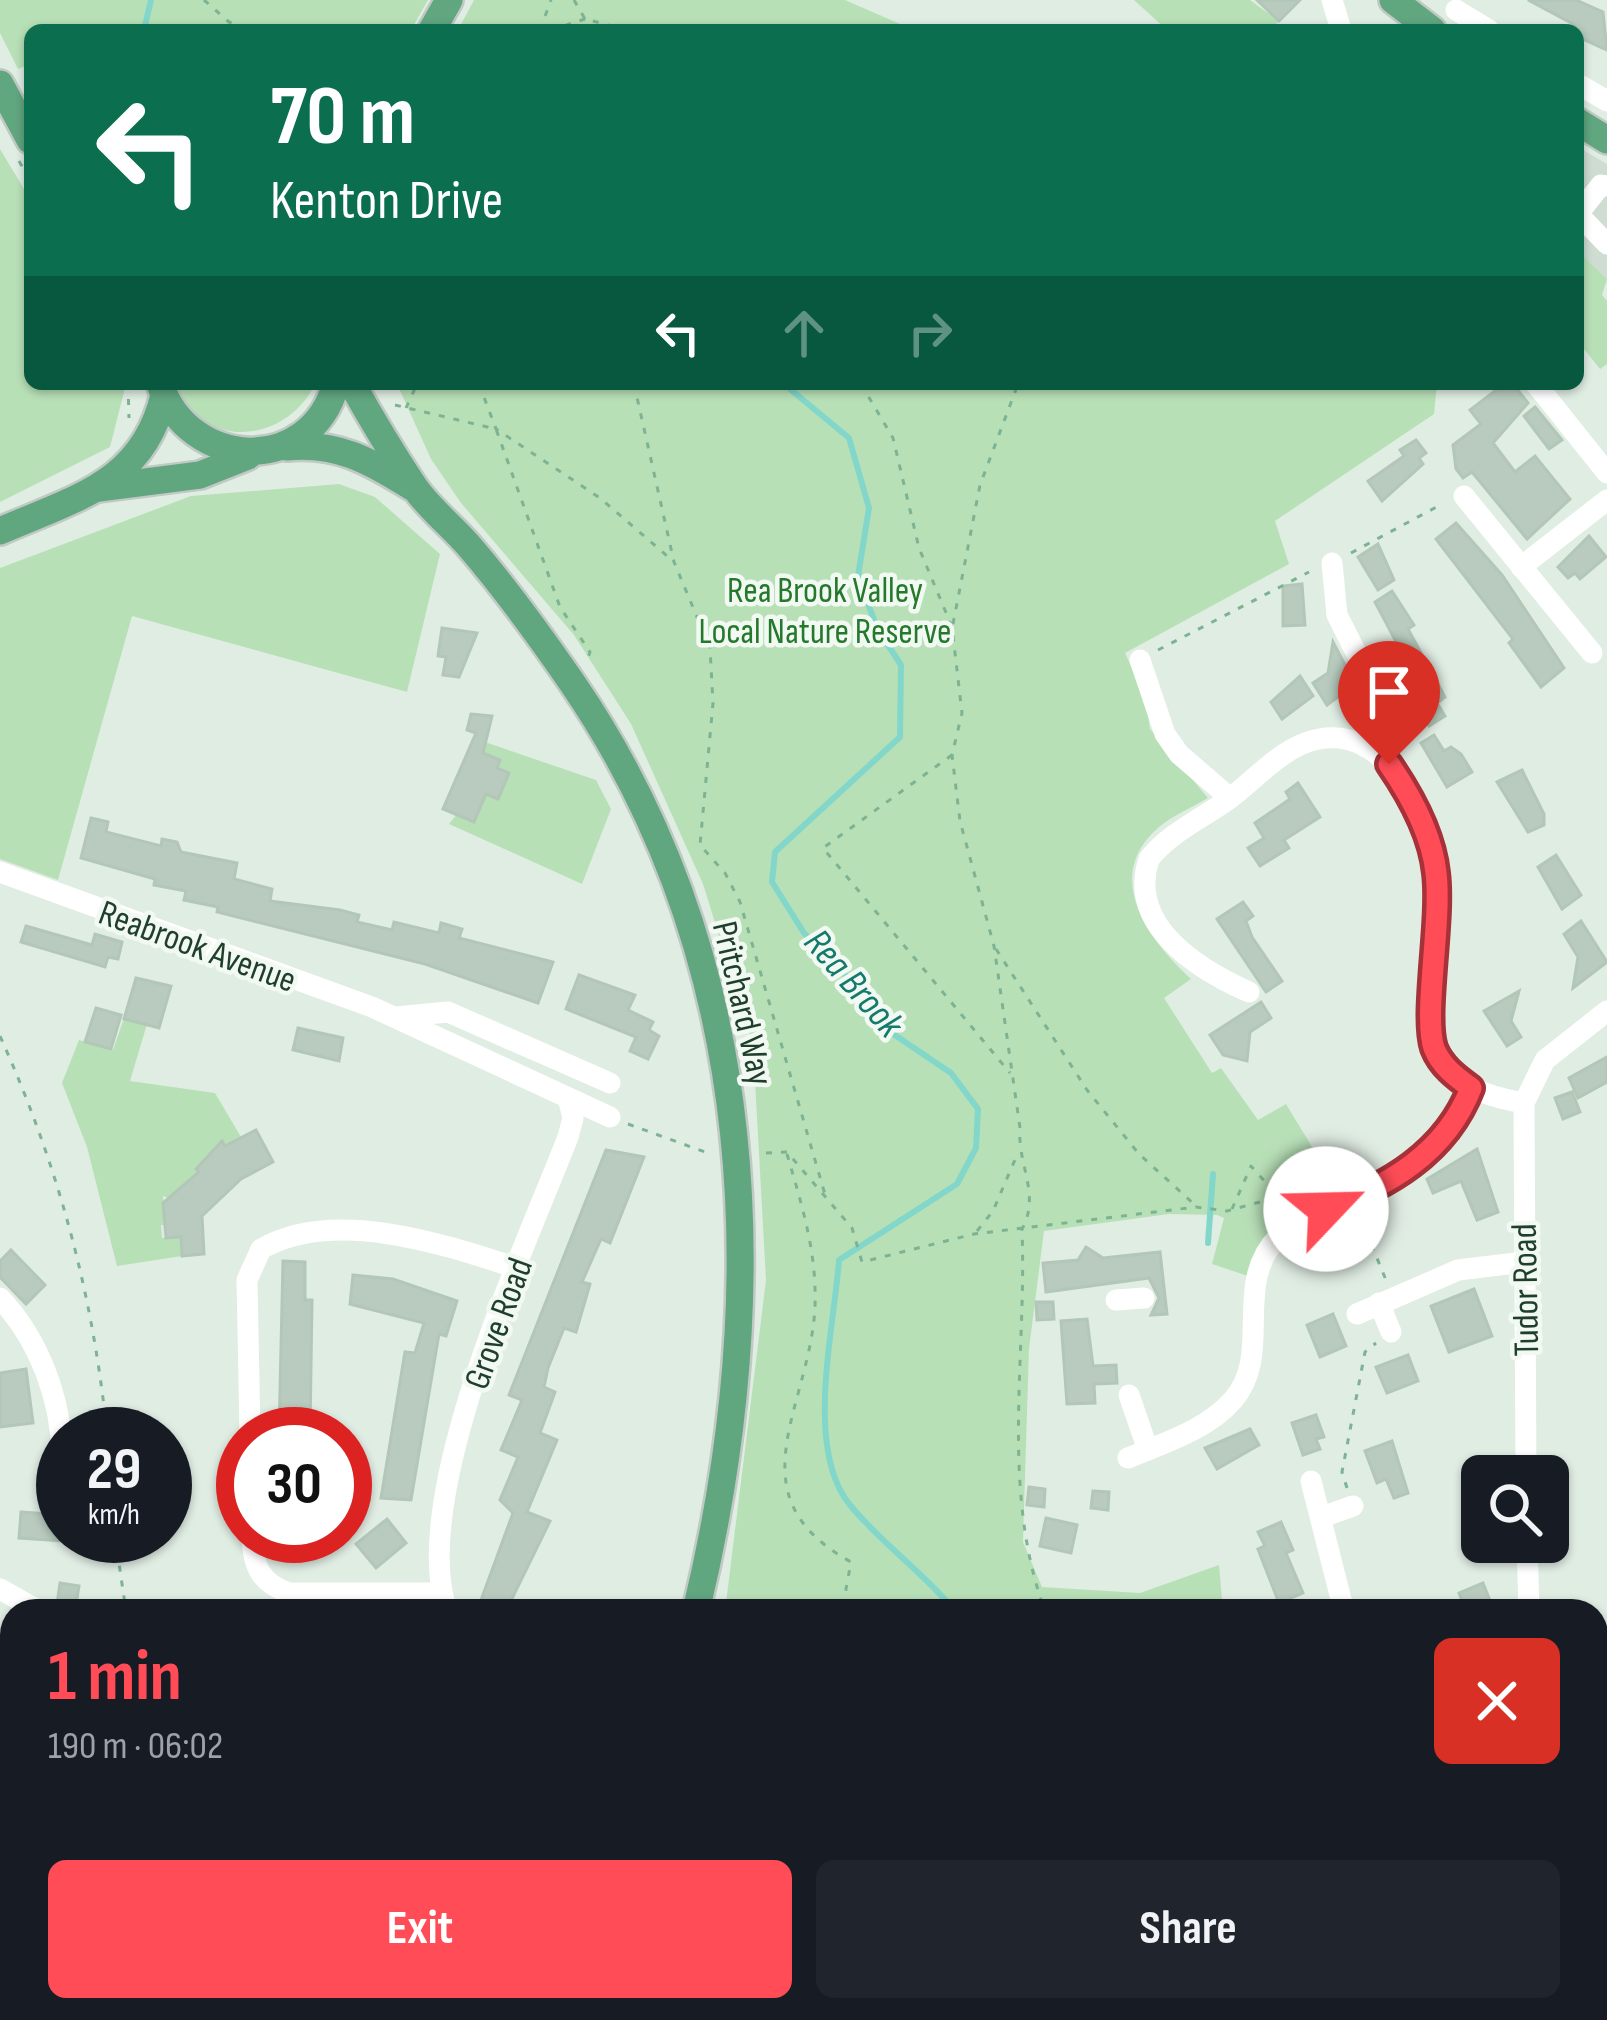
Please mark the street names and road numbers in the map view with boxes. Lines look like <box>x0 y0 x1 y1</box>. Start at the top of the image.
street label: Reabrook Avenue <box>93 892 302 1003</box>
street label: Pritchard Way <box>702 917 781 1090</box>
street label: Tudor Road <box>1504 1223 1549 1357</box>
street label: Grove Road <box>456 1252 543 1395</box>

